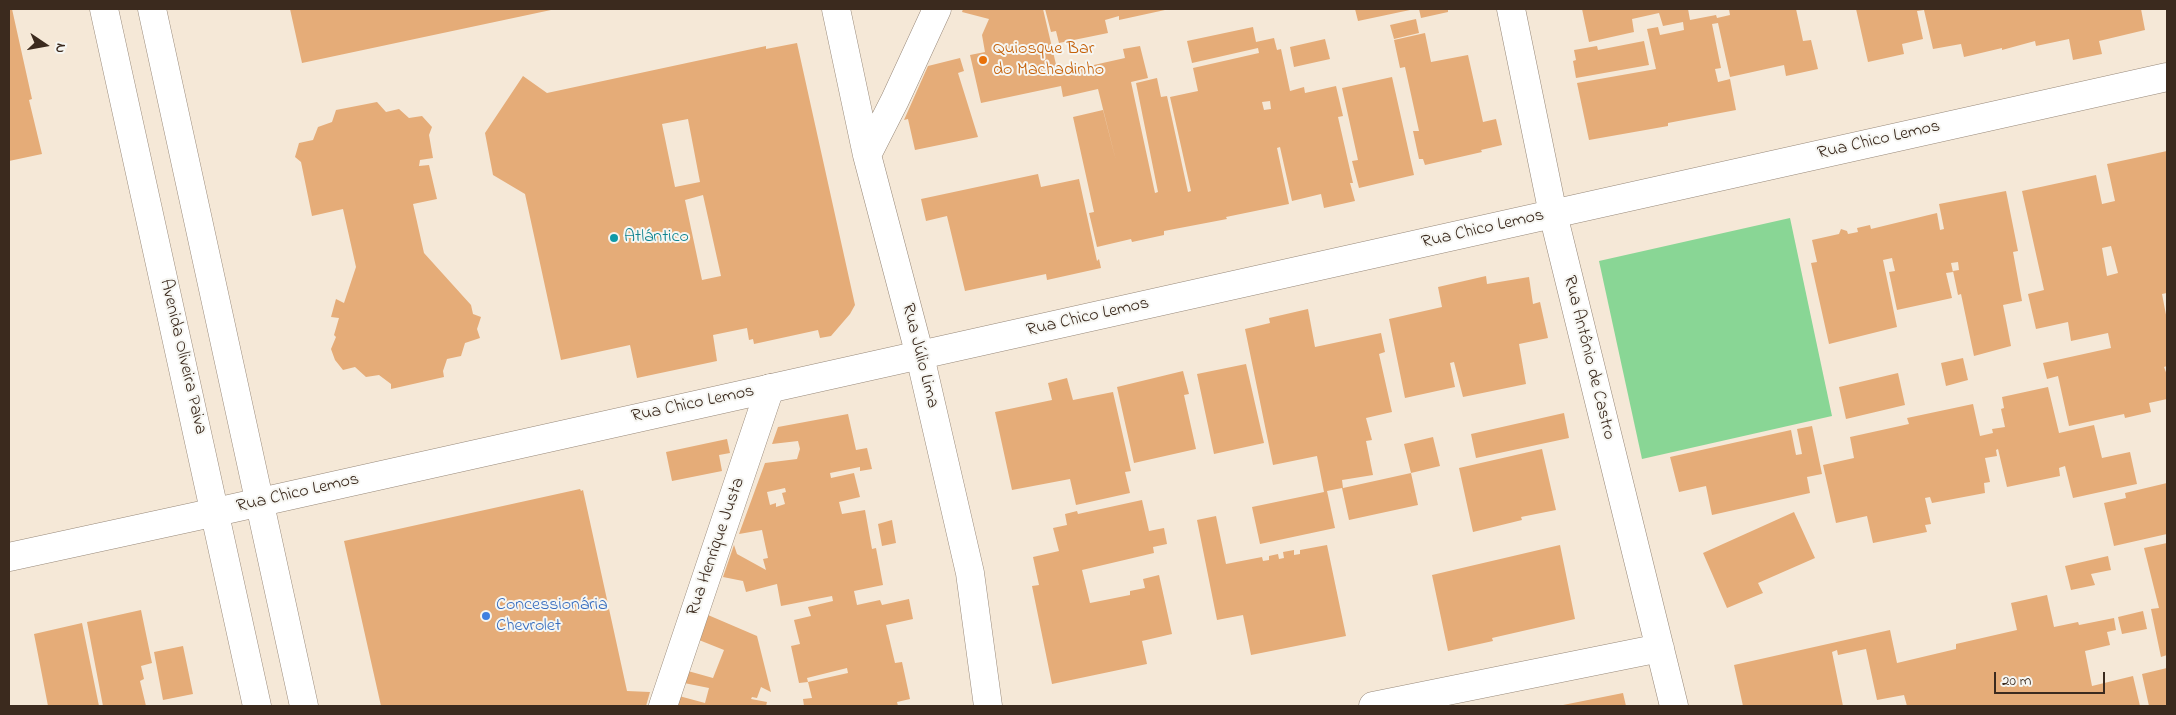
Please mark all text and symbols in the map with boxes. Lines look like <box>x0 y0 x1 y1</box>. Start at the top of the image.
north arrow <box>20 20 70 70</box>
place label: Quiosque Bar do Machadinho <box>993 39 1104 82</box>
text: N <box>49 41 71 55</box>
marker: Quiosque Bar do Machadinho <box>977 54 989 66</box>
street label: Rua Chico Lemos <box>1816 116 1942 166</box>
street label: Rua Chico Lemos <box>1420 205 1546 255</box>
place label: Atlántico <box>624 227 689 249</box>
marker: Atlántico <box>608 232 620 244</box>
street label: Rua Antônio de Castro <box>1557 274 1619 442</box>
street label: Avenida Oliveira Paiva <box>154 277 210 437</box>
street label: Rua Chico Lemos <box>1025 293 1151 343</box>
street label: Rua Júlio Lima <box>896 301 942 411</box>
street label: Rua Chico Lemos <box>630 381 756 429</box>
street label: Rua Chico Lemos <box>235 469 361 519</box>
street label: Rua Henrique Justa <box>683 475 751 619</box>
place label: Concessionária Chevrolet <box>496 595 608 638</box>
marker: Concessionária Chevrolet <box>480 610 492 622</box>
scale bar <box>1996 662 2107 694</box>
text: 20 m <box>2002 670 2031 692</box>

